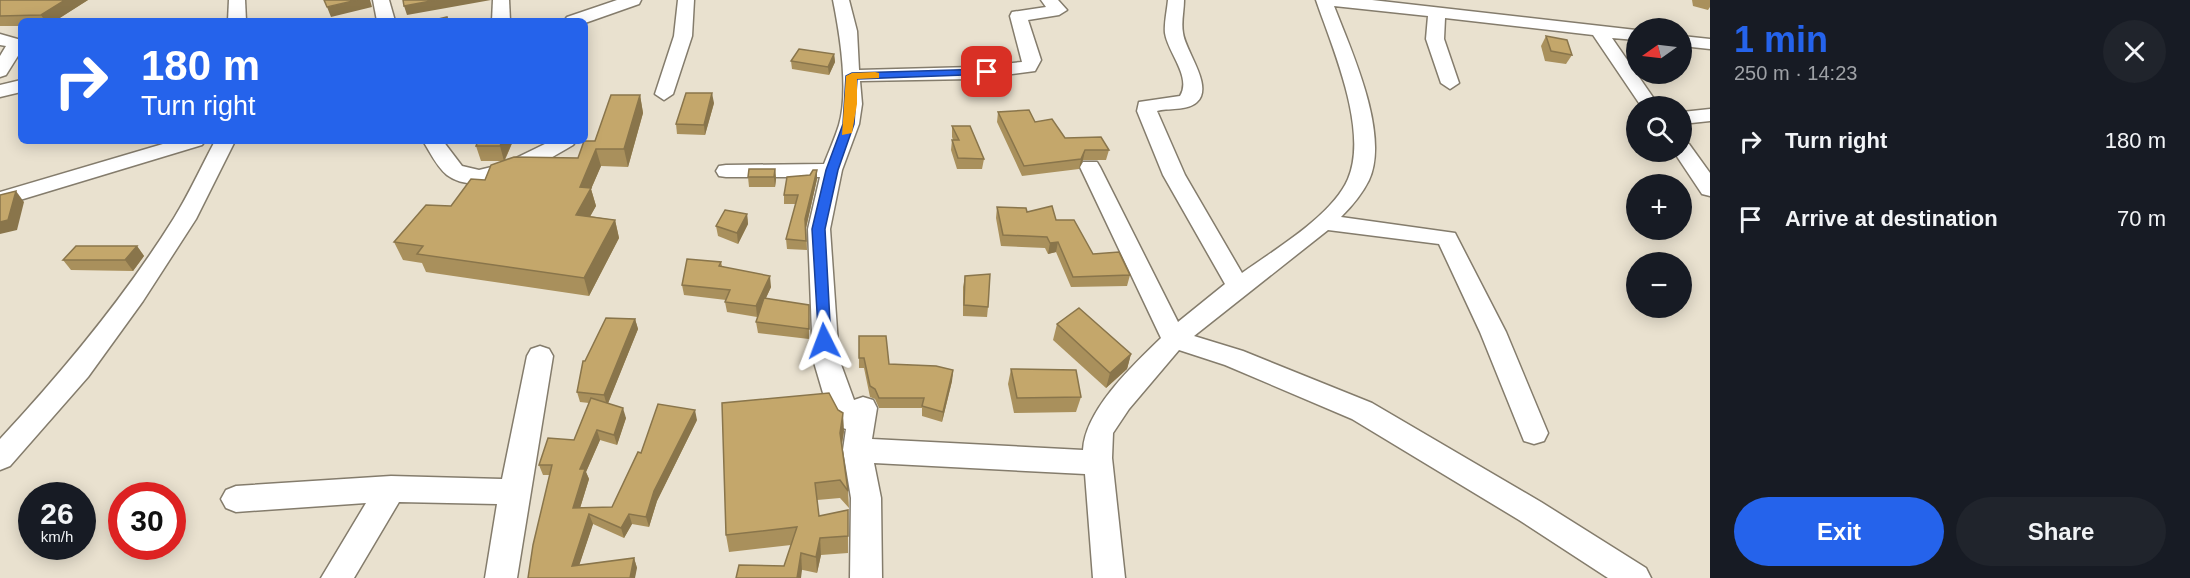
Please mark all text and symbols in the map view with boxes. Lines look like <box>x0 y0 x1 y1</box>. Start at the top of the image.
north arrow <box>1626 18 1692 84</box>
map controls <box>1626 18 1692 318</box>
text: 1 min <box>1734 19 1828 60</box>
button: close <box>2103 20 2166 83</box>
icon: right <box>42 42 120 120</box>
text: 180 m <box>141 42 260 89</box>
pin <box>961 46 1012 97</box>
icon: arrive <box>970 55 1003 88</box>
text: 250 m · 14:23 <box>1734 62 1857 84</box>
text: Turn right <box>141 91 256 121</box>
button: search <box>1626 96 1692 162</box>
icon: right <box>1734 125 1767 158</box>
text: Turn right <box>1785 128 1887 153</box>
text: 180 m <box>2105 128 2166 153</box>
button: + <box>1626 174 1692 240</box>
icon: arrive <box>1734 203 1767 236</box>
text: Arrive at destination <box>1785 206 1998 231</box>
text: 70 m <box>2117 206 2166 231</box>
button: − <box>1626 252 1692 318</box>
position arrow <box>792 309 856 373</box>
speed limit sign: 30 <box>108 482 186 560</box>
text: 26 <box>40 497 74 530</box>
button: Exit <box>1734 497 1944 566</box>
button: Share <box>1956 497 2166 566</box>
text: km/h <box>41 528 73 545</box>

